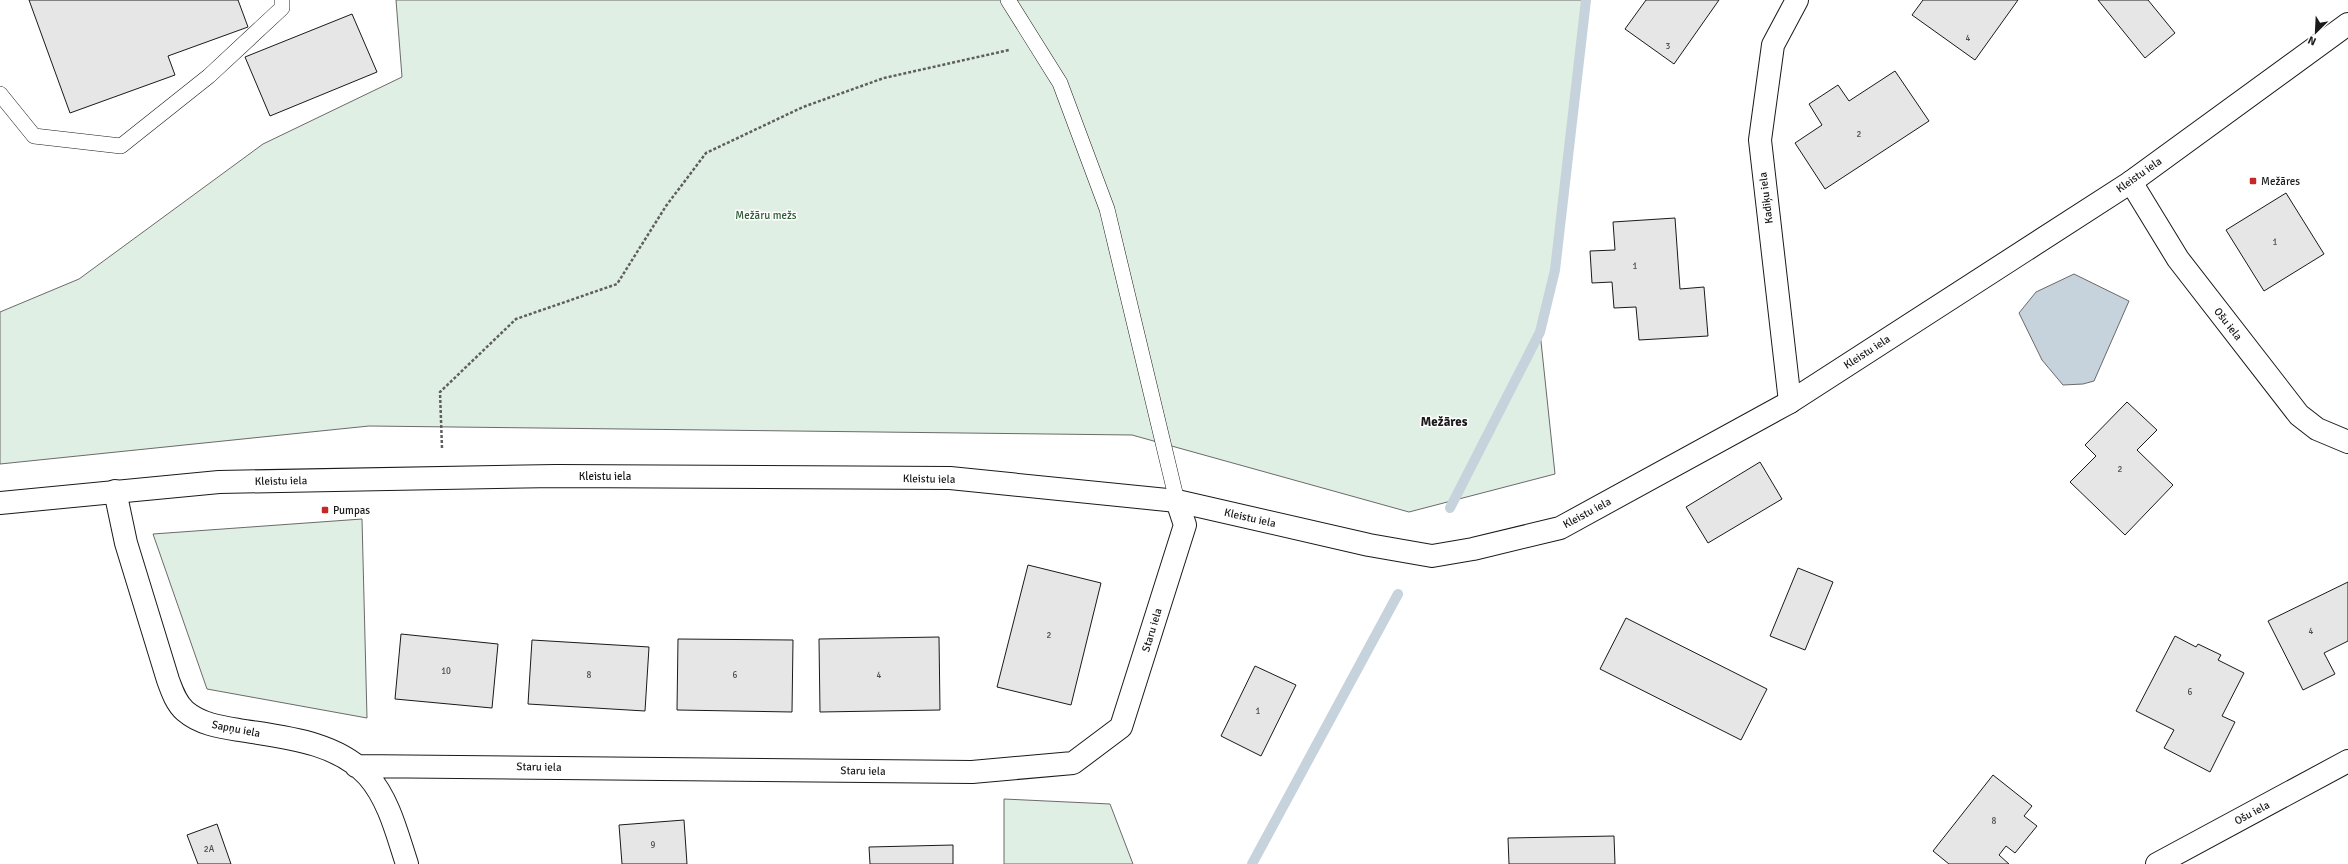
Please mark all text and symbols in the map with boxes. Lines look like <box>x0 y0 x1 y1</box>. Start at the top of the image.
north arrow <box>2296 12 2336 52</box>
house number: 4 <box>1966 33 1971 44</box>
text: N <box>2306 33 2318 48</box>
house number: 3 <box>1666 41 1671 52</box>
house number: 2 <box>1857 129 1862 140</box>
street label: Kleistu iela <box>2114 154 2165 195</box>
street label: Kadiķu iela <box>1756 171 1776 225</box>
place label: Mežāres <box>2261 175 2300 188</box>
marker: Mežāres <box>2248 176 2258 186</box>
park label: Mežāru mežs <box>735 209 797 222</box>
house number: 1 <box>2273 237 2278 248</box>
house number: 1 <box>1633 261 1638 272</box>
street label: Ošu iela <box>2211 305 2245 343</box>
street label: Kleistu iela <box>1841 332 1893 372</box>
district label: Mežāres <box>1421 414 1468 430</box>
house number: 2 <box>2118 464 2123 475</box>
street label: Kleistu iela <box>579 470 632 483</box>
street label: Kleistu iela <box>903 472 956 486</box>
street label: Kleistu iela <box>255 474 308 488</box>
street label: Kleistu iela <box>1561 495 1614 531</box>
place label: Pumpas <box>333 504 370 517</box>
marker: Pumpas <box>320 505 330 515</box>
street label: Kleistu iela <box>1223 506 1277 530</box>
street label: Staru iela <box>1139 606 1165 654</box>
house number: 4 <box>2309 626 2314 637</box>
house number: 2 <box>1047 630 1052 641</box>
house number: 10 <box>441 666 451 677</box>
house number: 8 <box>587 670 592 681</box>
house number: 6 <box>733 670 738 681</box>
house number: 4 <box>877 670 882 681</box>
house number: 6 <box>2188 687 2193 698</box>
house number: 1 <box>1256 706 1261 717</box>
street label: Sapņu iela <box>211 718 262 740</box>
street label: Staru iela <box>516 760 562 774</box>
street label: Staru iela <box>840 764 886 778</box>
street label: Ošu iela <box>2232 798 2272 828</box>
house number: 8 <box>1992 816 1997 827</box>
house number: 9 <box>651 840 656 851</box>
house number: 2A <box>204 844 215 855</box>

